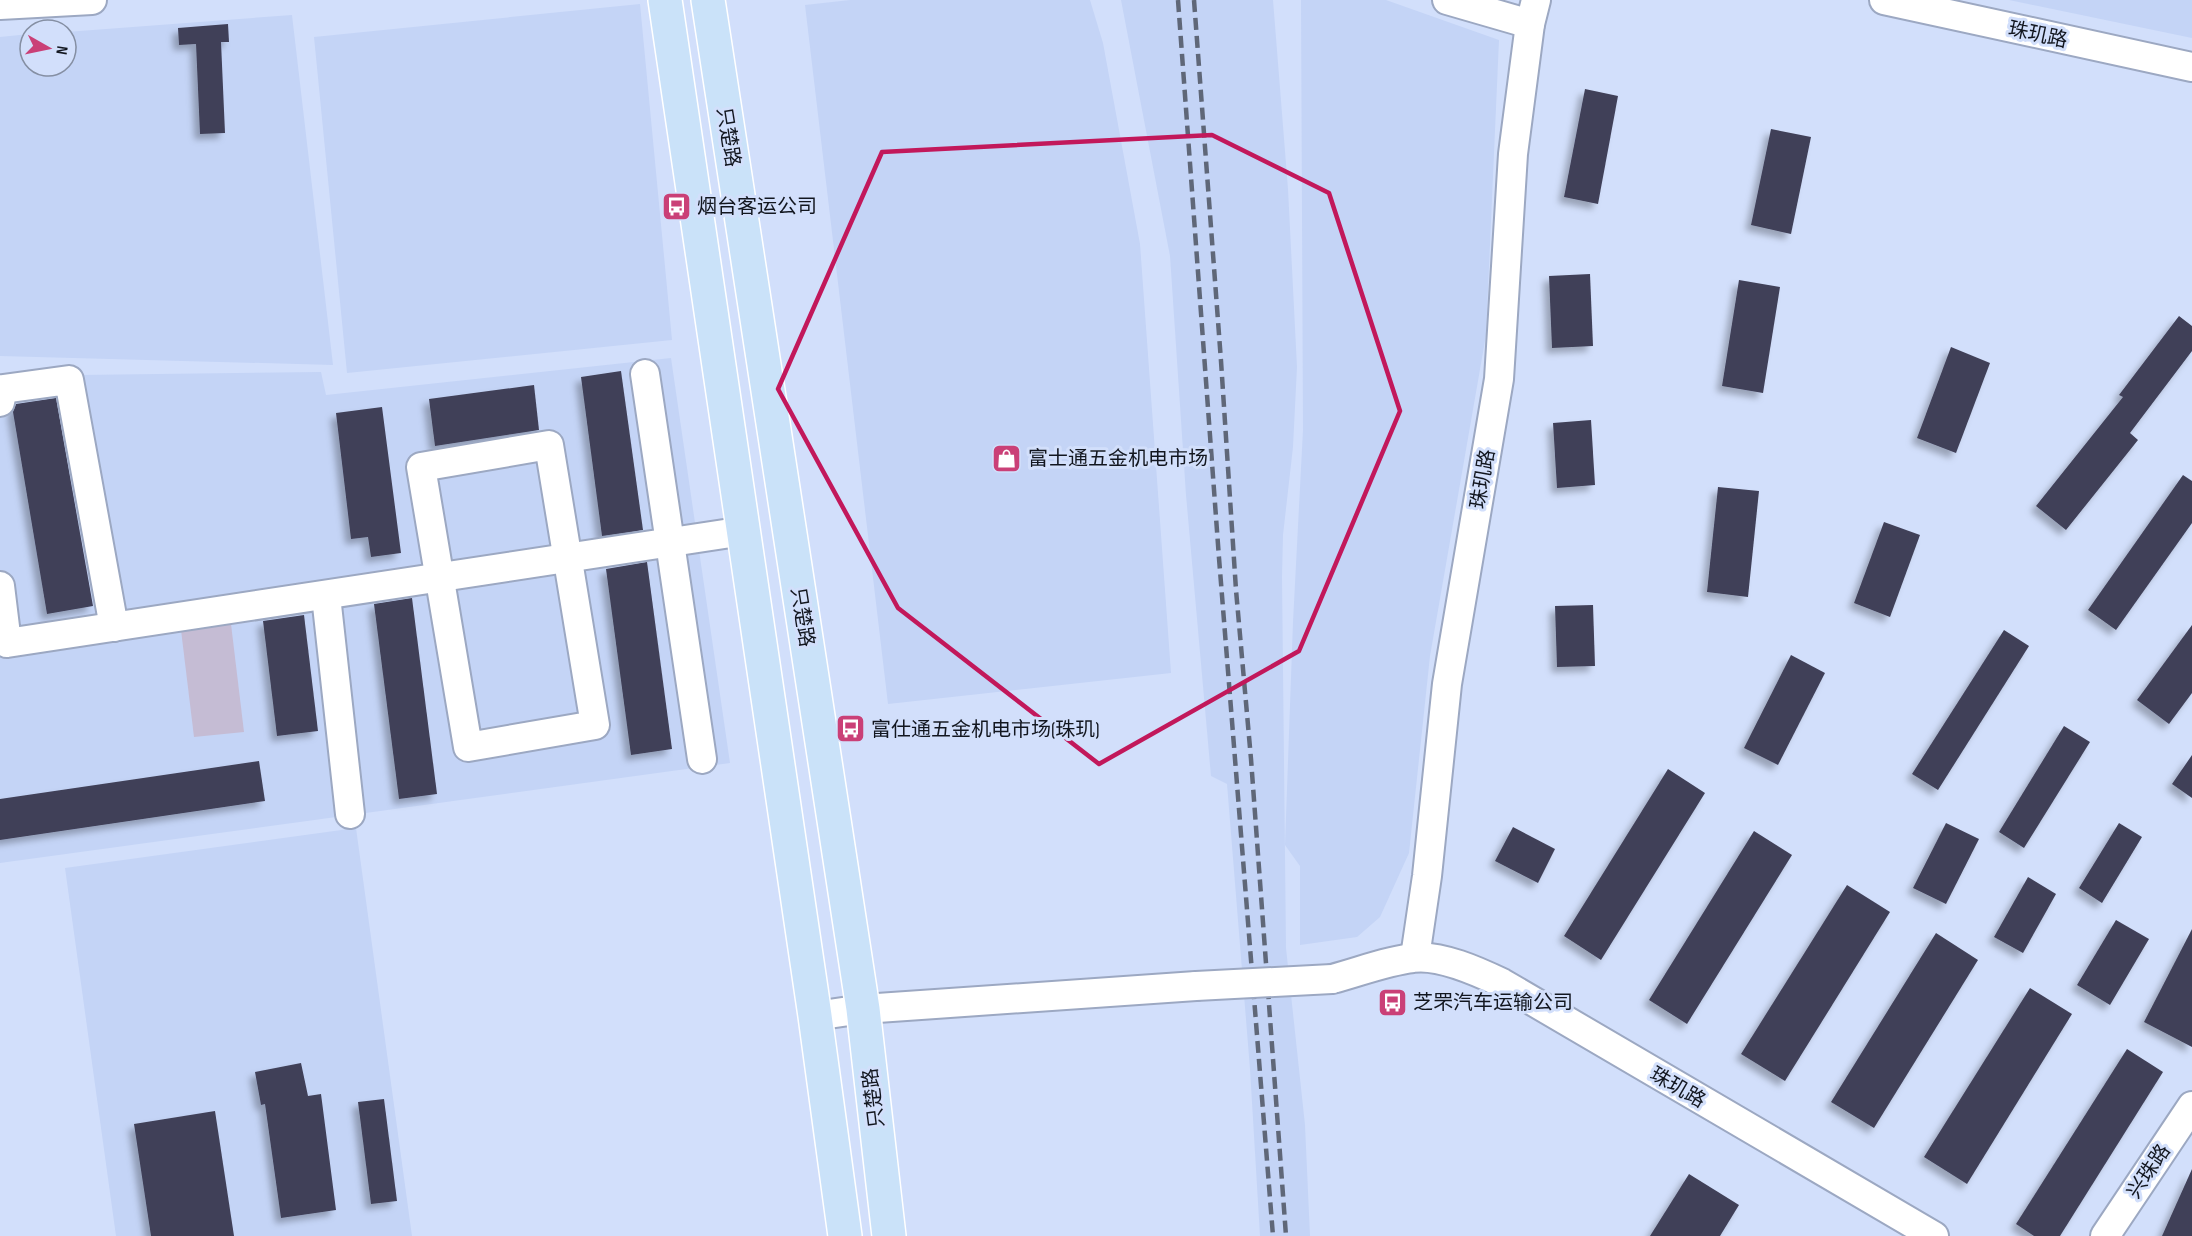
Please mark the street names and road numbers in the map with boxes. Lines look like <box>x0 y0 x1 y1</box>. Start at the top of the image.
street label: 珠玑路 <box>2006 17 2070 53</box>
street label: 只楚路 <box>711 106 745 169</box>
street label: 珠玑路 <box>1466 448 1500 511</box>
street label: 只楚路 <box>785 586 819 649</box>
street label: 珠玑路 <box>1646 1062 1709 1113</box>
street label: 只楚路 <box>858 1067 890 1129</box>
street label: 兴珠路 <box>2122 1140 2176 1203</box>

